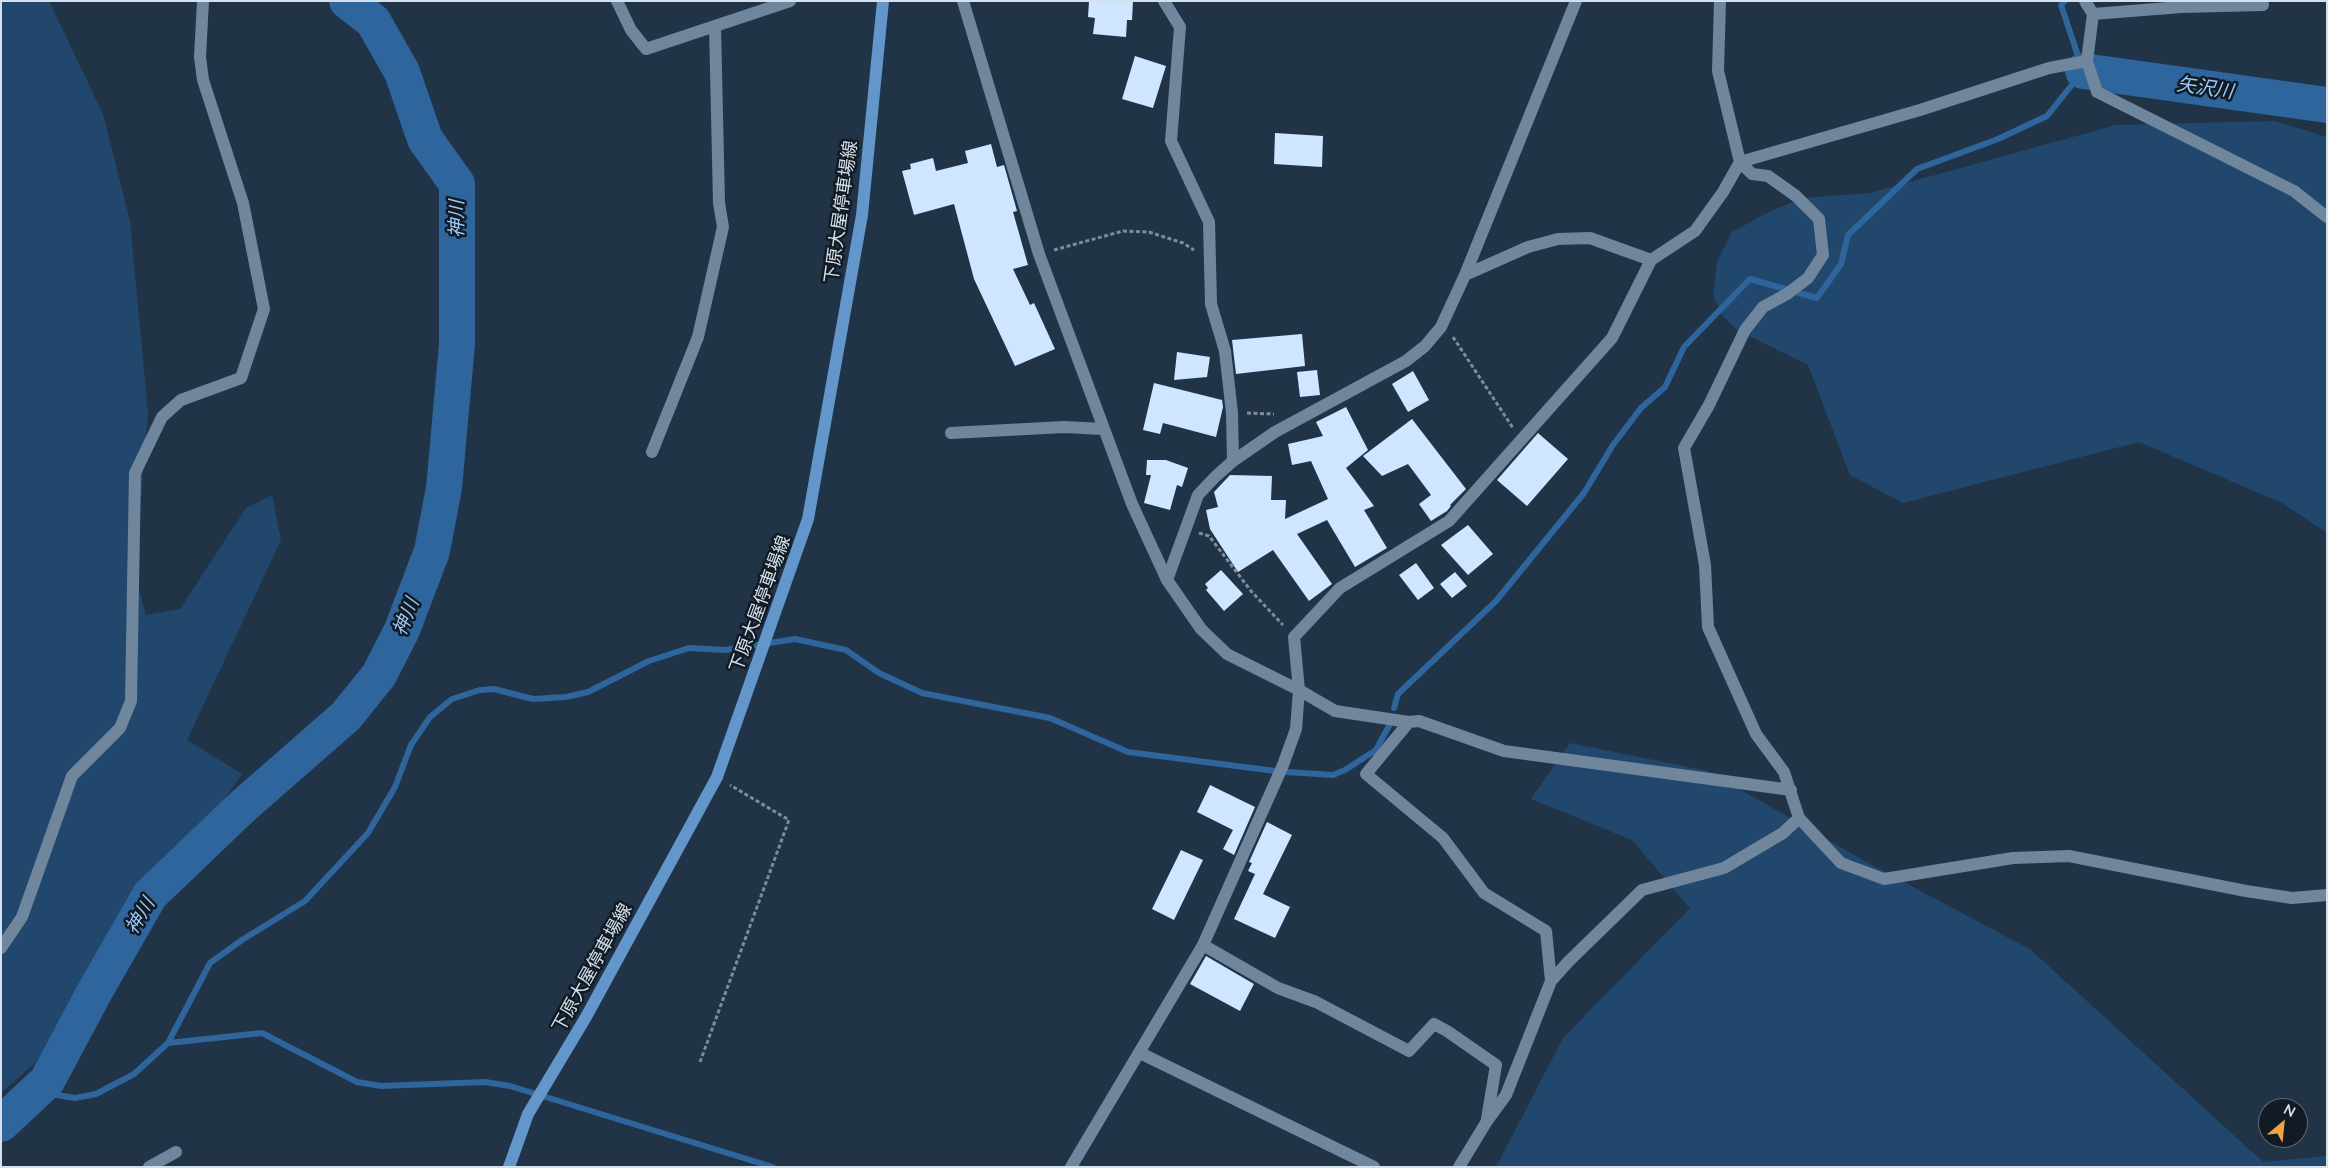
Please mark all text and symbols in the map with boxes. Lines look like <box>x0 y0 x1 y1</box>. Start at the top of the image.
water label: 矢沢川 <box>2175 73 2235 103</box>
street label: 下原大屋停車場線 <box>820 139 862 285</box>
water label: 神川 <box>446 200 468 238</box>
street label: 下原大屋停車場線 <box>725 533 795 675</box>
water label: 神川 <box>388 595 424 639</box>
water label: 神川 <box>120 894 160 938</box>
street label: 下原大屋停車場線 <box>548 900 636 1036</box>
north arrow <box>2258 1098 2308 1148</box>
text: N <box>2281 1100 2299 1120</box>

